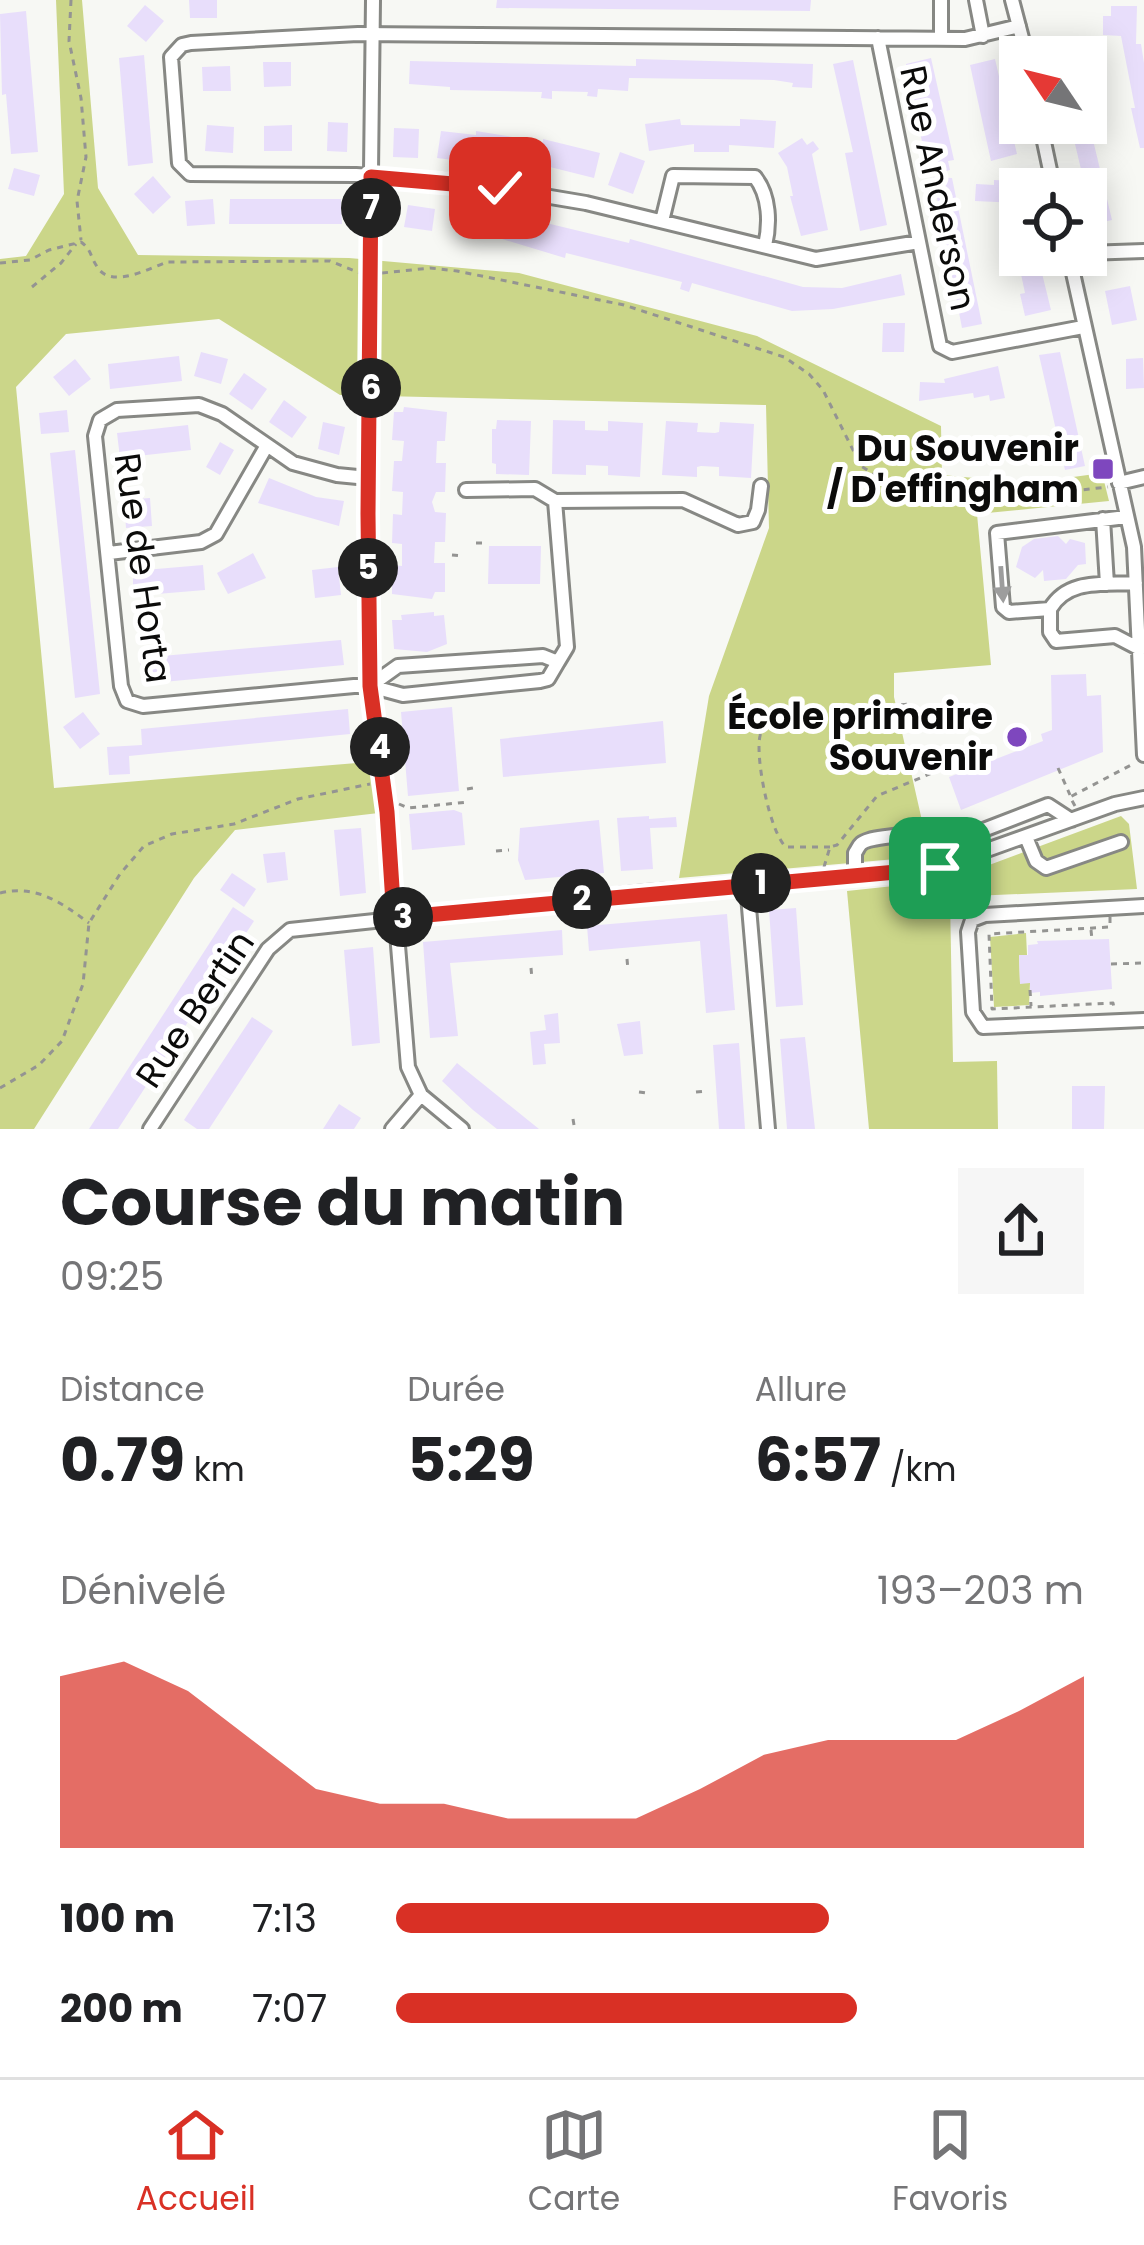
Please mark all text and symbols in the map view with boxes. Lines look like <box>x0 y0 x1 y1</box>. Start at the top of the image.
north arrow <box>999 36 1107 144</box>
map controls <box>999 36 1107 276</box>
street label: Rue Anderson <box>887 61 989 315</box>
pin <box>449 137 551 239</box>
icon: check <box>467 155 533 221</box>
button: locate <box>999 168 1107 276</box>
pin: 7 <box>341 178 401 238</box>
text: 7 <box>362 184 380 231</box>
pin: 6 <box>341 358 401 418</box>
text: 6 <box>360 364 382 411</box>
place label: Du Souvenir / D'effingham <box>827 423 1079 515</box>
street label: Rue de Horta <box>102 450 184 686</box>
marker: Du Souvenir / D'effingham <box>1090 456 1116 482</box>
pin: 5 <box>338 538 398 598</box>
text: 5 <box>357 544 379 591</box>
one-way arrow <box>992 566 1011 603</box>
place label: École primaire Souvenir <box>727 691 993 783</box>
pin: 4 <box>350 717 410 777</box>
text: 4 <box>369 723 391 770</box>
marker: École primaire Souvenir <box>1004 724 1030 750</box>
pin <box>889 817 991 919</box>
icon: arrive <box>907 835 973 901</box>
pin: 1 <box>731 853 791 913</box>
text: 1 <box>755 859 767 906</box>
pin: 2 <box>552 869 612 929</box>
text: 2 <box>573 875 591 922</box>
pin: 3 <box>373 887 433 947</box>
text: 3 <box>393 893 413 940</box>
street label: Rue Bertin <box>124 920 266 1098</box>
text: Course du matin <box>60 1156 625 1248</box>
button: share <box>958 1168 1084 1294</box>
text: 09:25 <box>60 1249 164 1304</box>
text: Distance <box>60 1366 205 1413</box>
text: Durée <box>407 1366 505 1413</box>
text: Allure <box>755 1366 847 1413</box>
text: 0.79 <box>60 1418 185 1502</box>
text: 5:29 <box>407 1418 535 1502</box>
text: 6:57 <box>755 1418 881 1502</box>
text: km <box>185 1446 245 1493</box>
text: /km <box>881 1446 957 1493</box>
text: Dénivelé <box>60 1563 226 1618</box>
text: 193–203 m <box>877 1563 1084 1618</box>
text: 100 m <box>60 1891 175 1946</box>
text: 7:13 <box>252 1891 317 1946</box>
text: 200 m <box>60 1981 183 2036</box>
text: 7:07 <box>252 1981 327 2036</box>
tab: Accueil <box>136 2102 256 2224</box>
tab: Carte <box>528 2102 620 2224</box>
tab: Favoris <box>892 2102 1008 2224</box>

